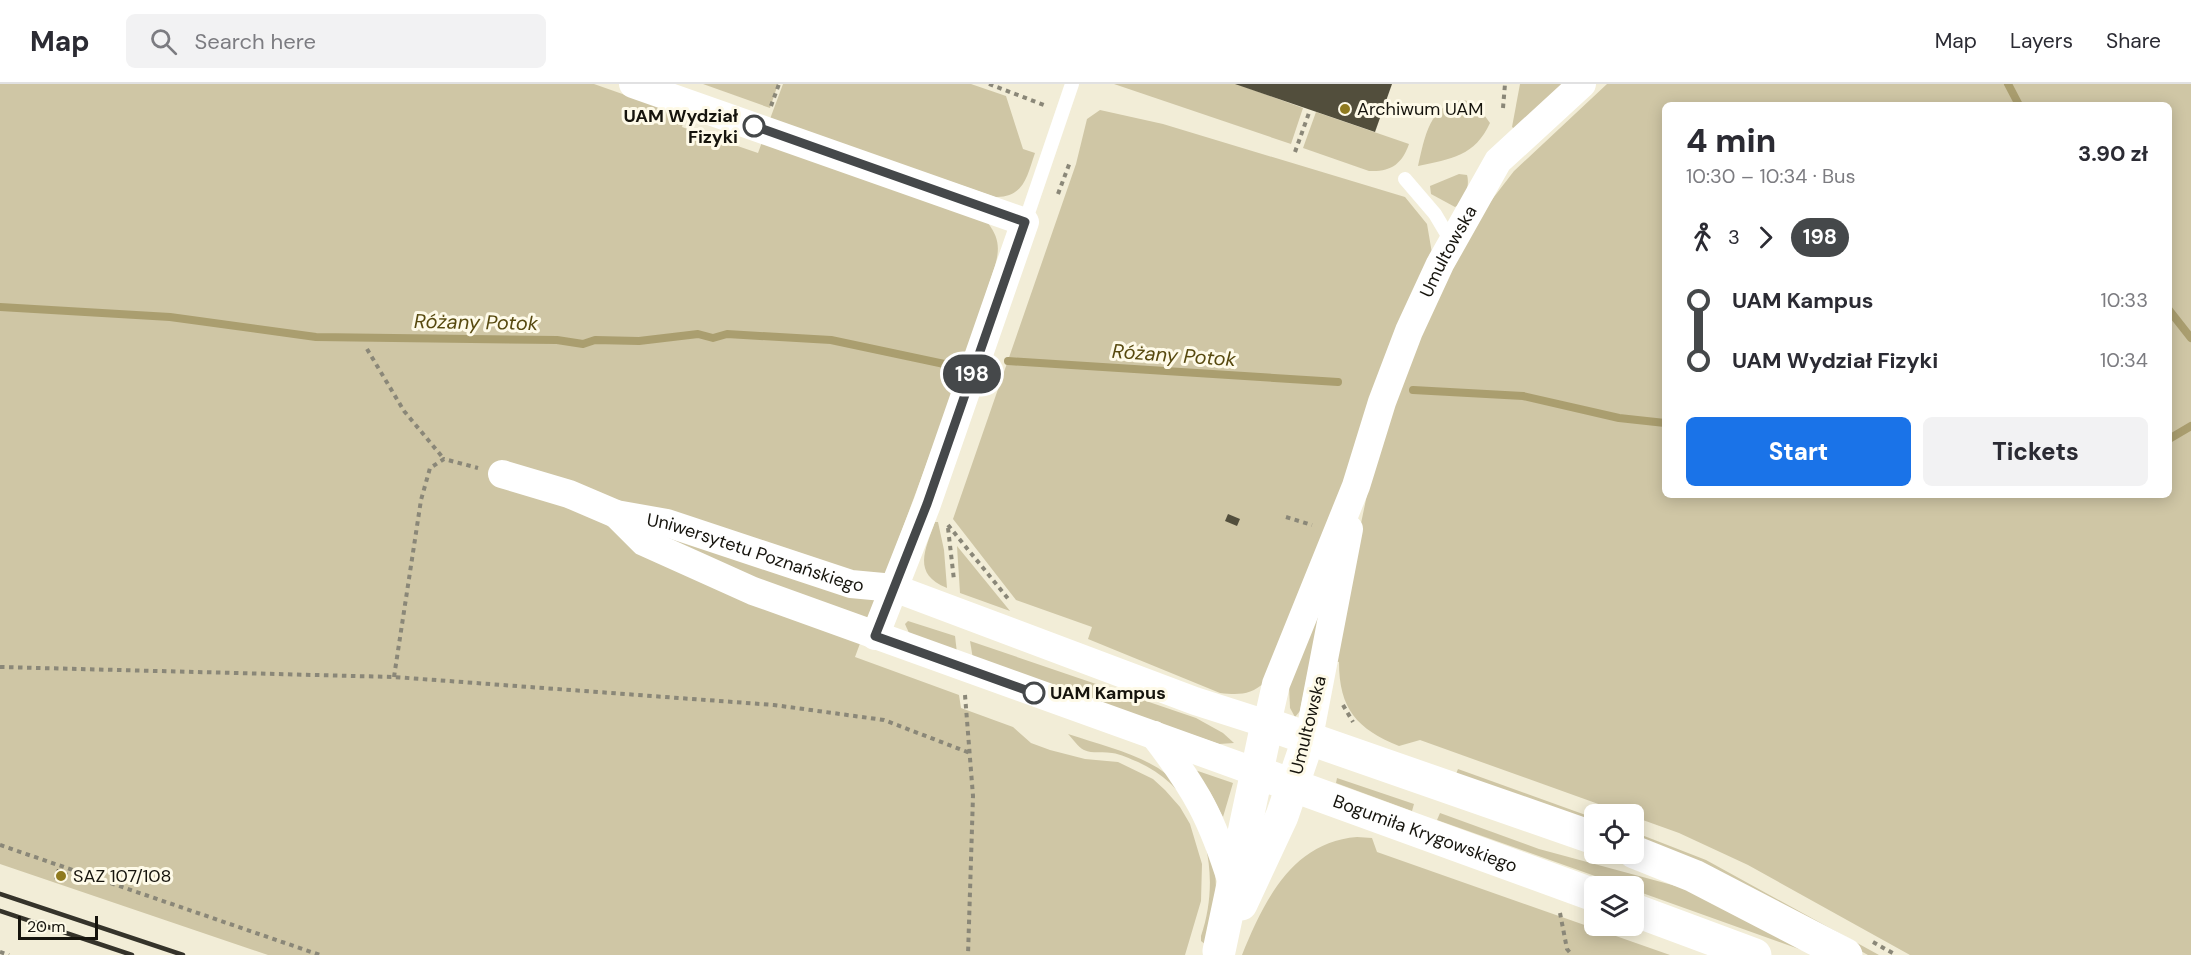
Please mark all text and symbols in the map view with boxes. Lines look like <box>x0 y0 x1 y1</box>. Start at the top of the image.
search box <box>126 14 546 68</box>
text: Map <box>30 23 90 60</box>
icon: search <box>147 25 180 58</box>
text: Search here <box>195 27 316 56</box>
text: Map <box>1935 27 1977 55</box>
text: Layers <box>2010 27 2073 55</box>
text: Share <box>2106 27 2161 55</box>
place label: Archiwum UAM <box>1357 97 1483 121</box>
marker: Archiwum UAM <box>1338 102 1352 116</box>
place label: UAM Wydział Fizyki <box>623 104 739 149</box>
marker: UAM Wydział Fizyki <box>743 115 765 137</box>
text: 4 min <box>1686 119 1776 162</box>
text: 3.90 zł <box>2078 139 2148 168</box>
text: 10:30 – 10:34 · Bus <box>1686 163 1856 189</box>
street label: Umultowska <box>1414 201 1482 301</box>
icon: walk <box>1686 221 1719 254</box>
icon: forward <box>1749 221 1782 254</box>
text: 198 <box>1803 223 1837 251</box>
text: 3 <box>1728 224 1740 250</box>
text: UAM Kampus <box>1732 286 1874 315</box>
text: 10:33 <box>2100 287 2148 313</box>
water label: Różany Potok <box>414 308 539 336</box>
water label: Różany Potok <box>1111 338 1238 372</box>
text: UAM Wydział Fizyki <box>1732 346 1938 375</box>
text: 10:34 <box>2100 347 2148 373</box>
line badge: 198 <box>938 354 1006 394</box>
text: 198 <box>955 360 989 388</box>
button: Start <box>1686 417 1911 486</box>
button: Tickets <box>1923 417 2148 486</box>
street label: Uniwersytetu Poznańskiego <box>645 508 865 597</box>
street label: Umultowska <box>1284 673 1332 777</box>
place label: UAM Kampus <box>1050 681 1166 705</box>
marker: UAM Kampus <box>1023 682 1045 704</box>
street label: Bogumiła Krygowskiego <box>1330 789 1521 878</box>
map controls <box>1584 804 1644 936</box>
button: locate <box>1584 804 1644 864</box>
place label: SAZ 107/108 <box>73 864 172 888</box>
marker: SAZ 107/108 <box>54 869 68 883</box>
button: layers <box>1584 876 1644 936</box>
scale bar <box>18 913 98 940</box>
text: 20 m <box>27 916 66 937</box>

